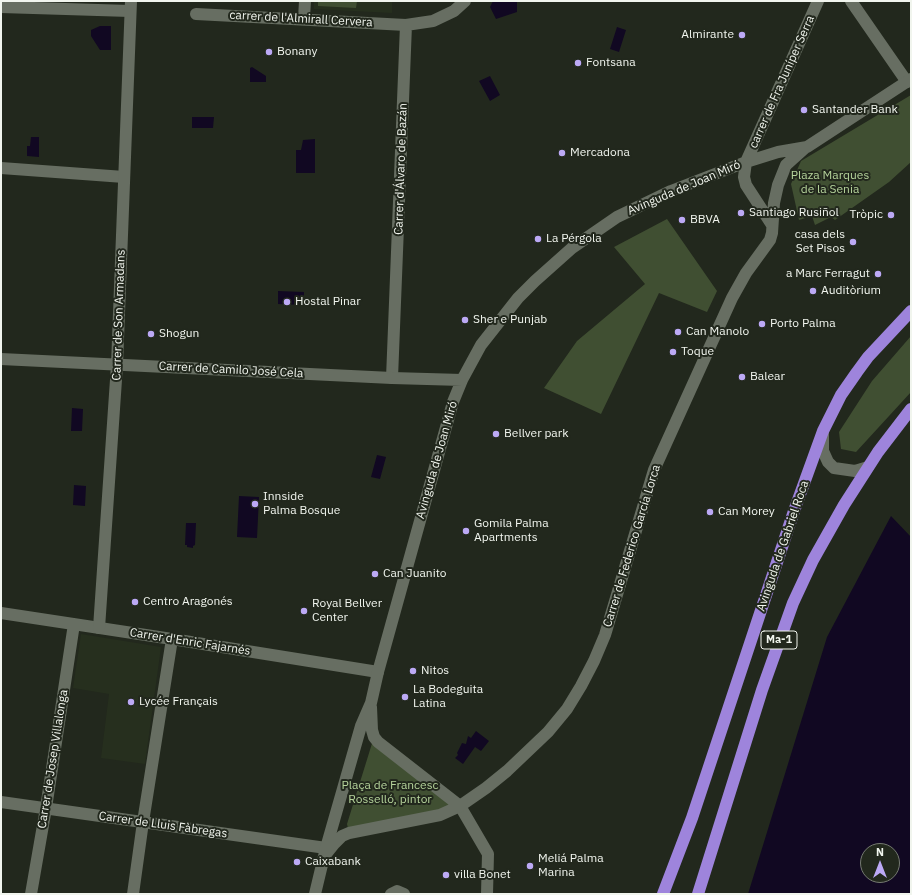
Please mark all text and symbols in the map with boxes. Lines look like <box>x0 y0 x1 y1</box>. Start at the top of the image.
street label: carrer de l'Almirall Cervera <box>229 8 373 30</box>
street label: carrer de Fra Juníper Serra <box>746 13 818 151</box>
place label: Almirante <box>681 28 734 42</box>
marker: Almirante <box>737 30 747 40</box>
place label: Bonany <box>277 45 317 59</box>
marker: Bonany <box>264 47 274 57</box>
place label: Fontsana <box>586 56 636 70</box>
marker: Fontsana <box>573 58 583 68</box>
street label: Carrer d'Álvaro de Bazán <box>392 103 410 235</box>
place label: Santander Bank <box>812 103 898 117</box>
marker: Santander Bank <box>799 105 809 115</box>
place label: Mercadona <box>570 146 630 160</box>
marker: Mercadona <box>557 148 567 158</box>
street label: Avinguda de Joan Miró <box>625 158 743 218</box>
park label: Plaza Marques de la Senia <box>791 169 869 197</box>
place label: Santiago Rusiñol <box>749 206 839 220</box>
marker: Santiago Rusiñol <box>736 208 746 218</box>
place label: Tròpic <box>850 208 883 222</box>
marker: Tròpic <box>886 210 896 220</box>
place label: BBVA <box>690 213 720 227</box>
marker: BBVA <box>677 215 687 225</box>
place label: casa dels Set Pisos <box>795 228 845 256</box>
place label: La Pérgola <box>546 232 602 246</box>
marker: La Pérgola <box>533 234 543 244</box>
marker: casa dels Set Pisos <box>848 237 858 247</box>
street label: Carrer de Son Armadans <box>110 249 128 381</box>
place label: a Marc Ferragut <box>786 267 870 281</box>
marker: a Marc Ferragut <box>873 269 883 279</box>
place label: Auditòrium <box>821 284 881 298</box>
marker: Auditòrium <box>808 286 818 296</box>
place label: Hostal Pinar <box>295 295 361 309</box>
marker: Hostal Pinar <box>282 297 292 307</box>
place label: Sher e Punjab <box>473 313 547 327</box>
marker: Sher e Punjab <box>460 315 470 325</box>
place label: Porto Palma <box>770 317 836 331</box>
marker: Porto Palma <box>757 319 767 329</box>
place label: Can Manolo <box>686 325 749 339</box>
place label: Shogun <box>159 327 199 341</box>
marker: Can Manolo <box>673 327 683 337</box>
marker: Shogun <box>146 329 156 339</box>
place label: Toque <box>681 345 714 359</box>
marker: Toque <box>668 347 678 357</box>
street label: Carrer de Camilo José Cela <box>158 359 304 381</box>
place label: Balear <box>750 370 785 384</box>
marker: Balear <box>737 372 747 382</box>
street label: Avinguda de Joan Miró <box>413 400 461 520</box>
place label: Bellver park <box>504 427 568 441</box>
marker: Bellver park <box>491 429 501 439</box>
street label: Carrer de Federico García Lorca <box>600 463 664 629</box>
street label: Avinguda de Gabriel Roca <box>754 479 812 613</box>
place label: Innside Palma Bosque <box>263 490 340 518</box>
marker: Innside Palma Bosque <box>250 499 260 509</box>
place label: Can Morey <box>718 505 775 519</box>
marker: Can Morey <box>705 507 715 517</box>
place label: Gomila Palma Apartments <box>474 517 549 545</box>
marker: Gomila Palma Apartments <box>461 526 471 536</box>
place label: Can Juanito <box>383 567 447 581</box>
marker: Can Juanito <box>370 569 380 579</box>
place label: Centro Aragonés <box>143 595 233 609</box>
marker: Centro Aragonés <box>130 597 140 607</box>
place label: Royal Bellver Center <box>312 597 382 625</box>
marker: Royal Bellver Center <box>299 606 309 616</box>
street label: Carrer d'Enric Fajarnés <box>129 625 251 659</box>
road number: Ma-1 <box>761 631 797 649</box>
place label: Nitos <box>421 664 449 678</box>
marker: Nitos <box>408 666 418 676</box>
place label: La Bodeguita Latina <box>413 683 483 711</box>
street label: Carrer de Josep Villalonga <box>35 688 71 830</box>
marker: La Bodeguita Latina <box>400 692 410 702</box>
place label: Lycée Français <box>139 695 218 709</box>
marker: Lycée Français <box>126 697 136 707</box>
park label: Plaça de Francesc Rosselló, pintor <box>341 779 439 807</box>
street label: Carrer de Lluis Fàbregas <box>98 809 228 841</box>
north arrow <box>860 843 900 883</box>
text: N <box>876 845 884 859</box>
place label: Meliá Palma Marina <box>538 852 604 880</box>
place label: Caixabank <box>305 855 361 869</box>
marker: Caixabank <box>292 857 302 867</box>
marker: Meliá Palma Marina <box>525 861 535 871</box>
place label: villa Bonet <box>454 868 511 882</box>
marker: villa Bonet <box>441 870 451 880</box>

